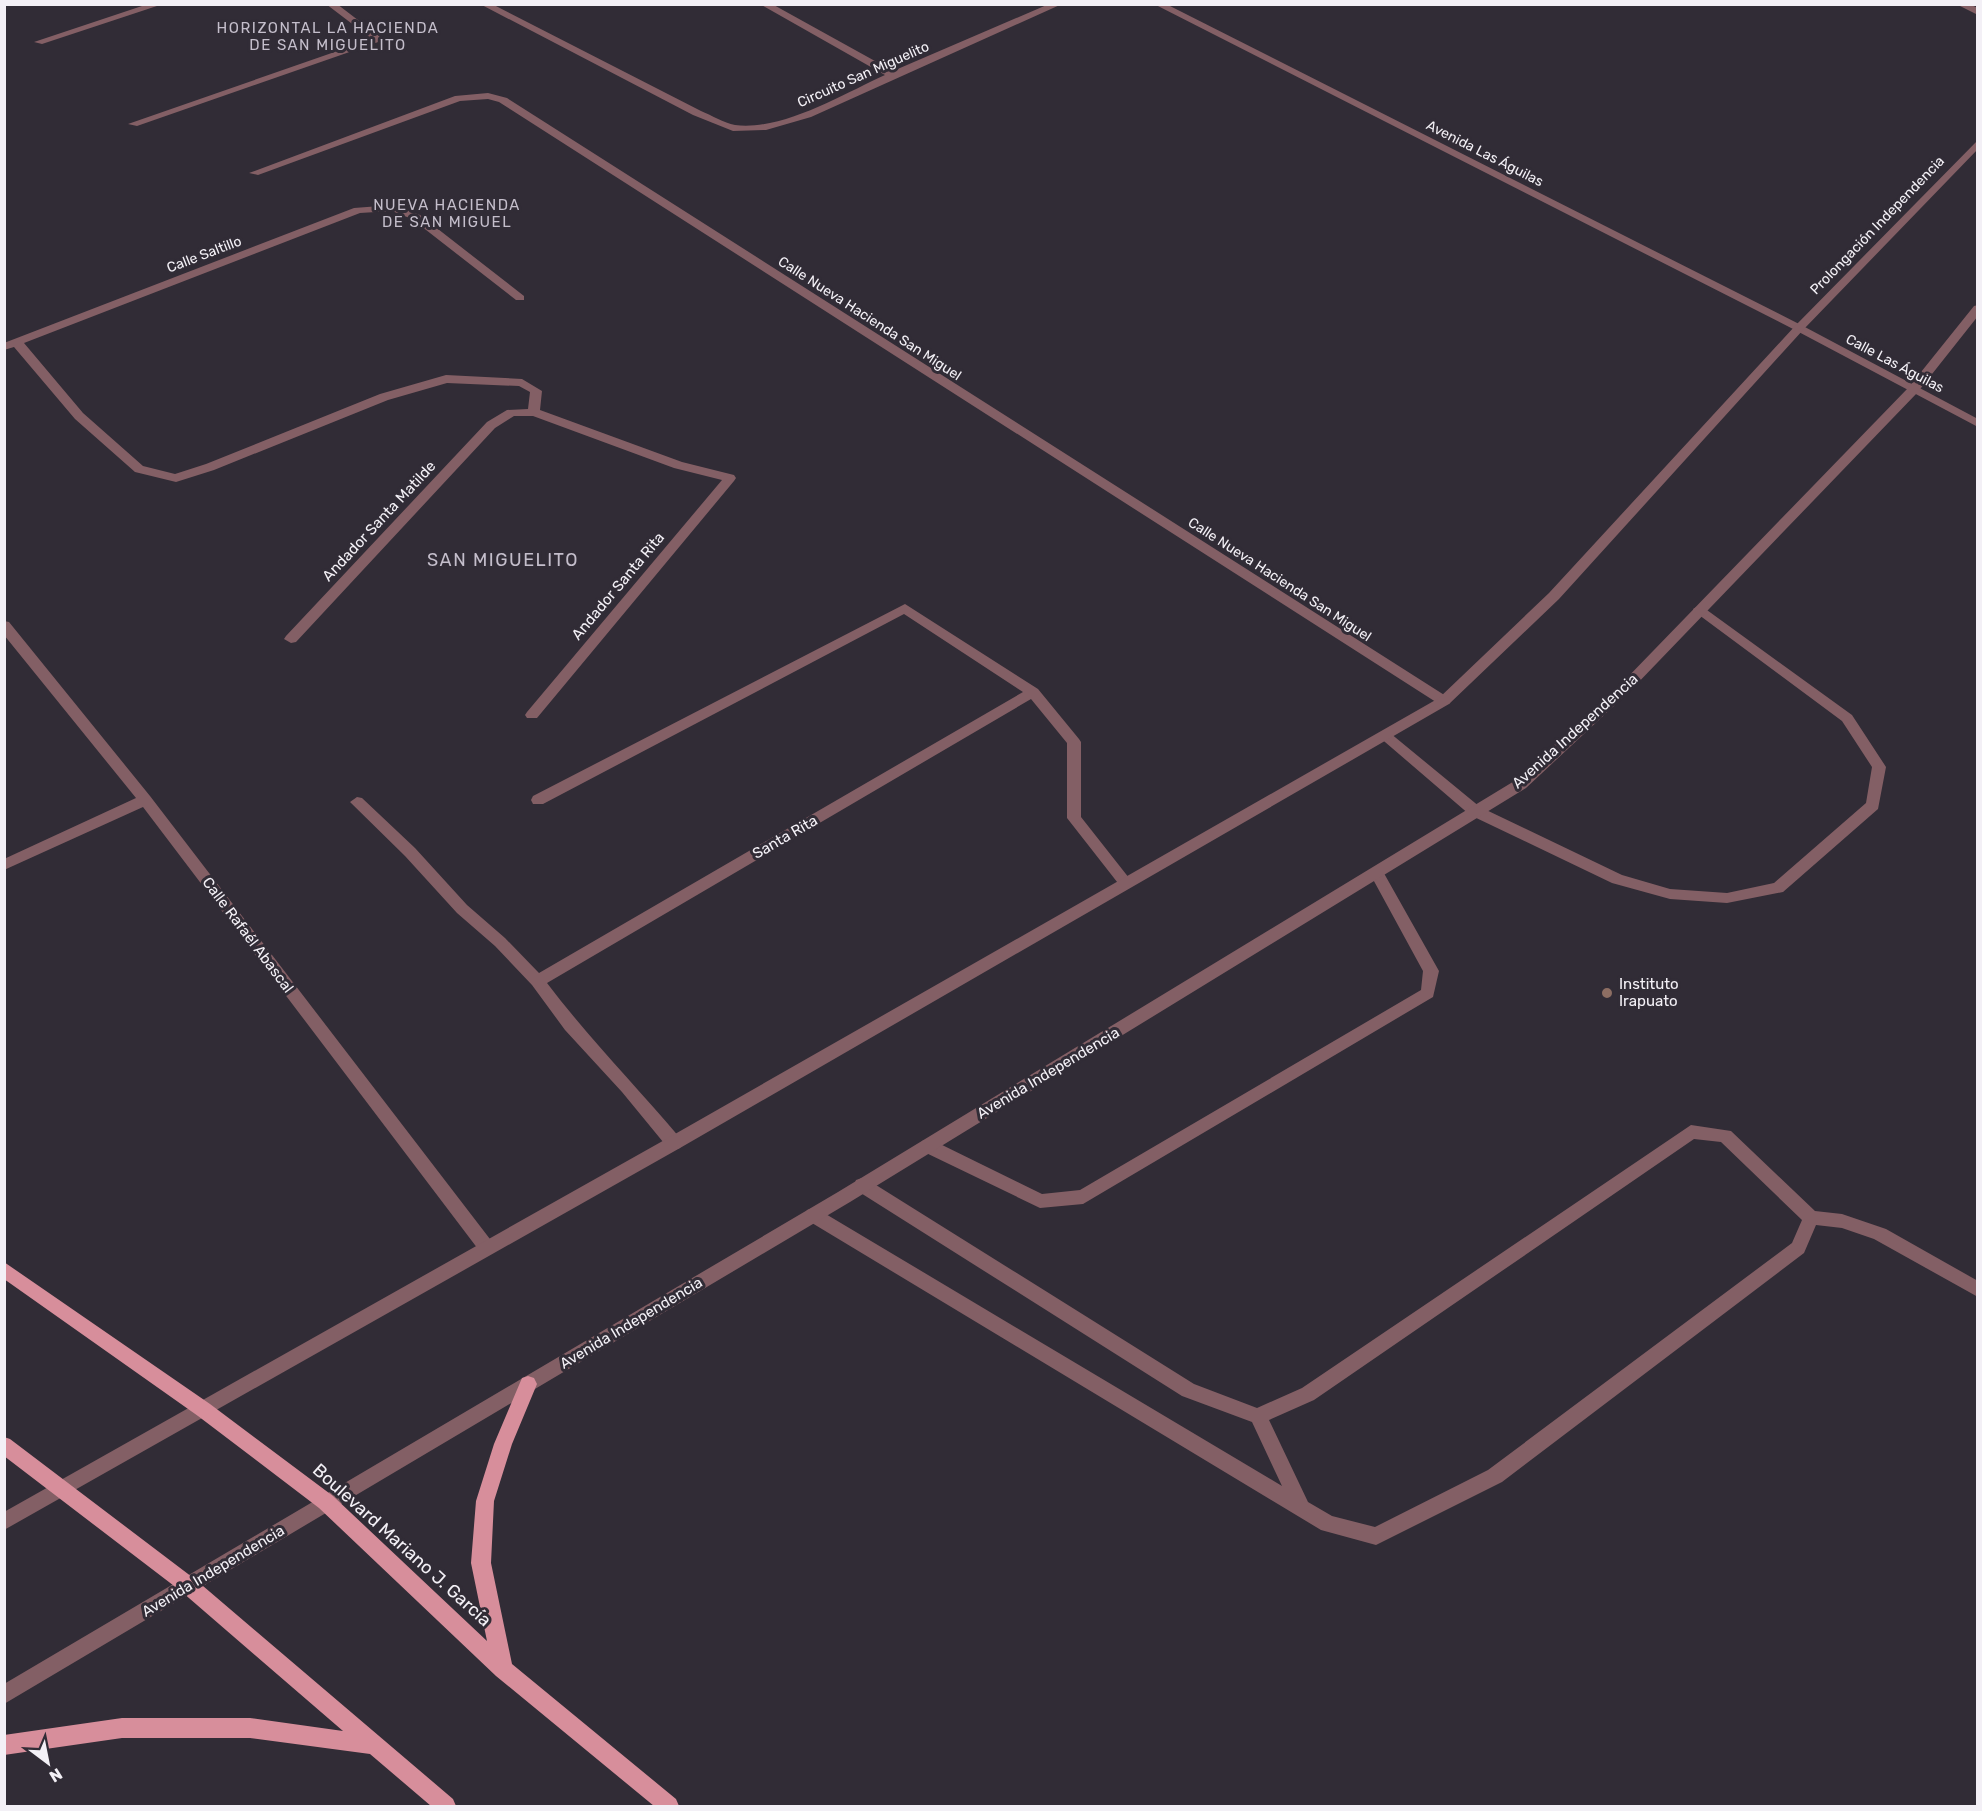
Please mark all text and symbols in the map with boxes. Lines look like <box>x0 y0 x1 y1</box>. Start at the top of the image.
district label: HORIZONTAL LA HACIENDA DE SAN MIGUELITO <box>217 19 439 54</box>
street label: Circuito San Miguelito <box>795 38 932 111</box>
street label: Avenida Las Águilas <box>1423 116 1547 190</box>
street label: Prolongación Independencia <box>1807 153 1948 298</box>
district label: NUEVA HACIENDA DE SAN MIGUEL <box>373 196 521 231</box>
street label: Calle Saltillo <box>164 232 244 276</box>
street label: Calle Nueva Hacienda San Miguel <box>775 253 965 384</box>
street label: Calle Las Águilas <box>1843 330 1947 396</box>
street label: Andador Santa Matilde <box>319 457 439 585</box>
street label: Calle Nueva Hacienda San Miguel <box>1185 514 1375 645</box>
street label: Andador Santa Rita <box>568 529 668 643</box>
district label: SAN MIGUELITO <box>427 549 579 571</box>
street label: Avenida Independencia <box>1508 670 1642 792</box>
street label: Santa Rita <box>749 811 821 863</box>
street label: Calle Rafaél Abascal <box>199 874 297 996</box>
place label: Instituto Irapuato <box>1619 975 1679 1010</box>
marker: Instituto Irapuato <box>1600 986 1614 1000</box>
street label: Avenida Independencia <box>973 1023 1123 1123</box>
street label: Avenida Independencia <box>556 1273 706 1373</box>
street label: Boulevard Mariano J. García <box>308 1459 496 1631</box>
street label: Avenida Independencia <box>138 1521 288 1621</box>
north arrow <box>18 1733 78 1793</box>
text: N <box>46 1764 66 1786</box>

